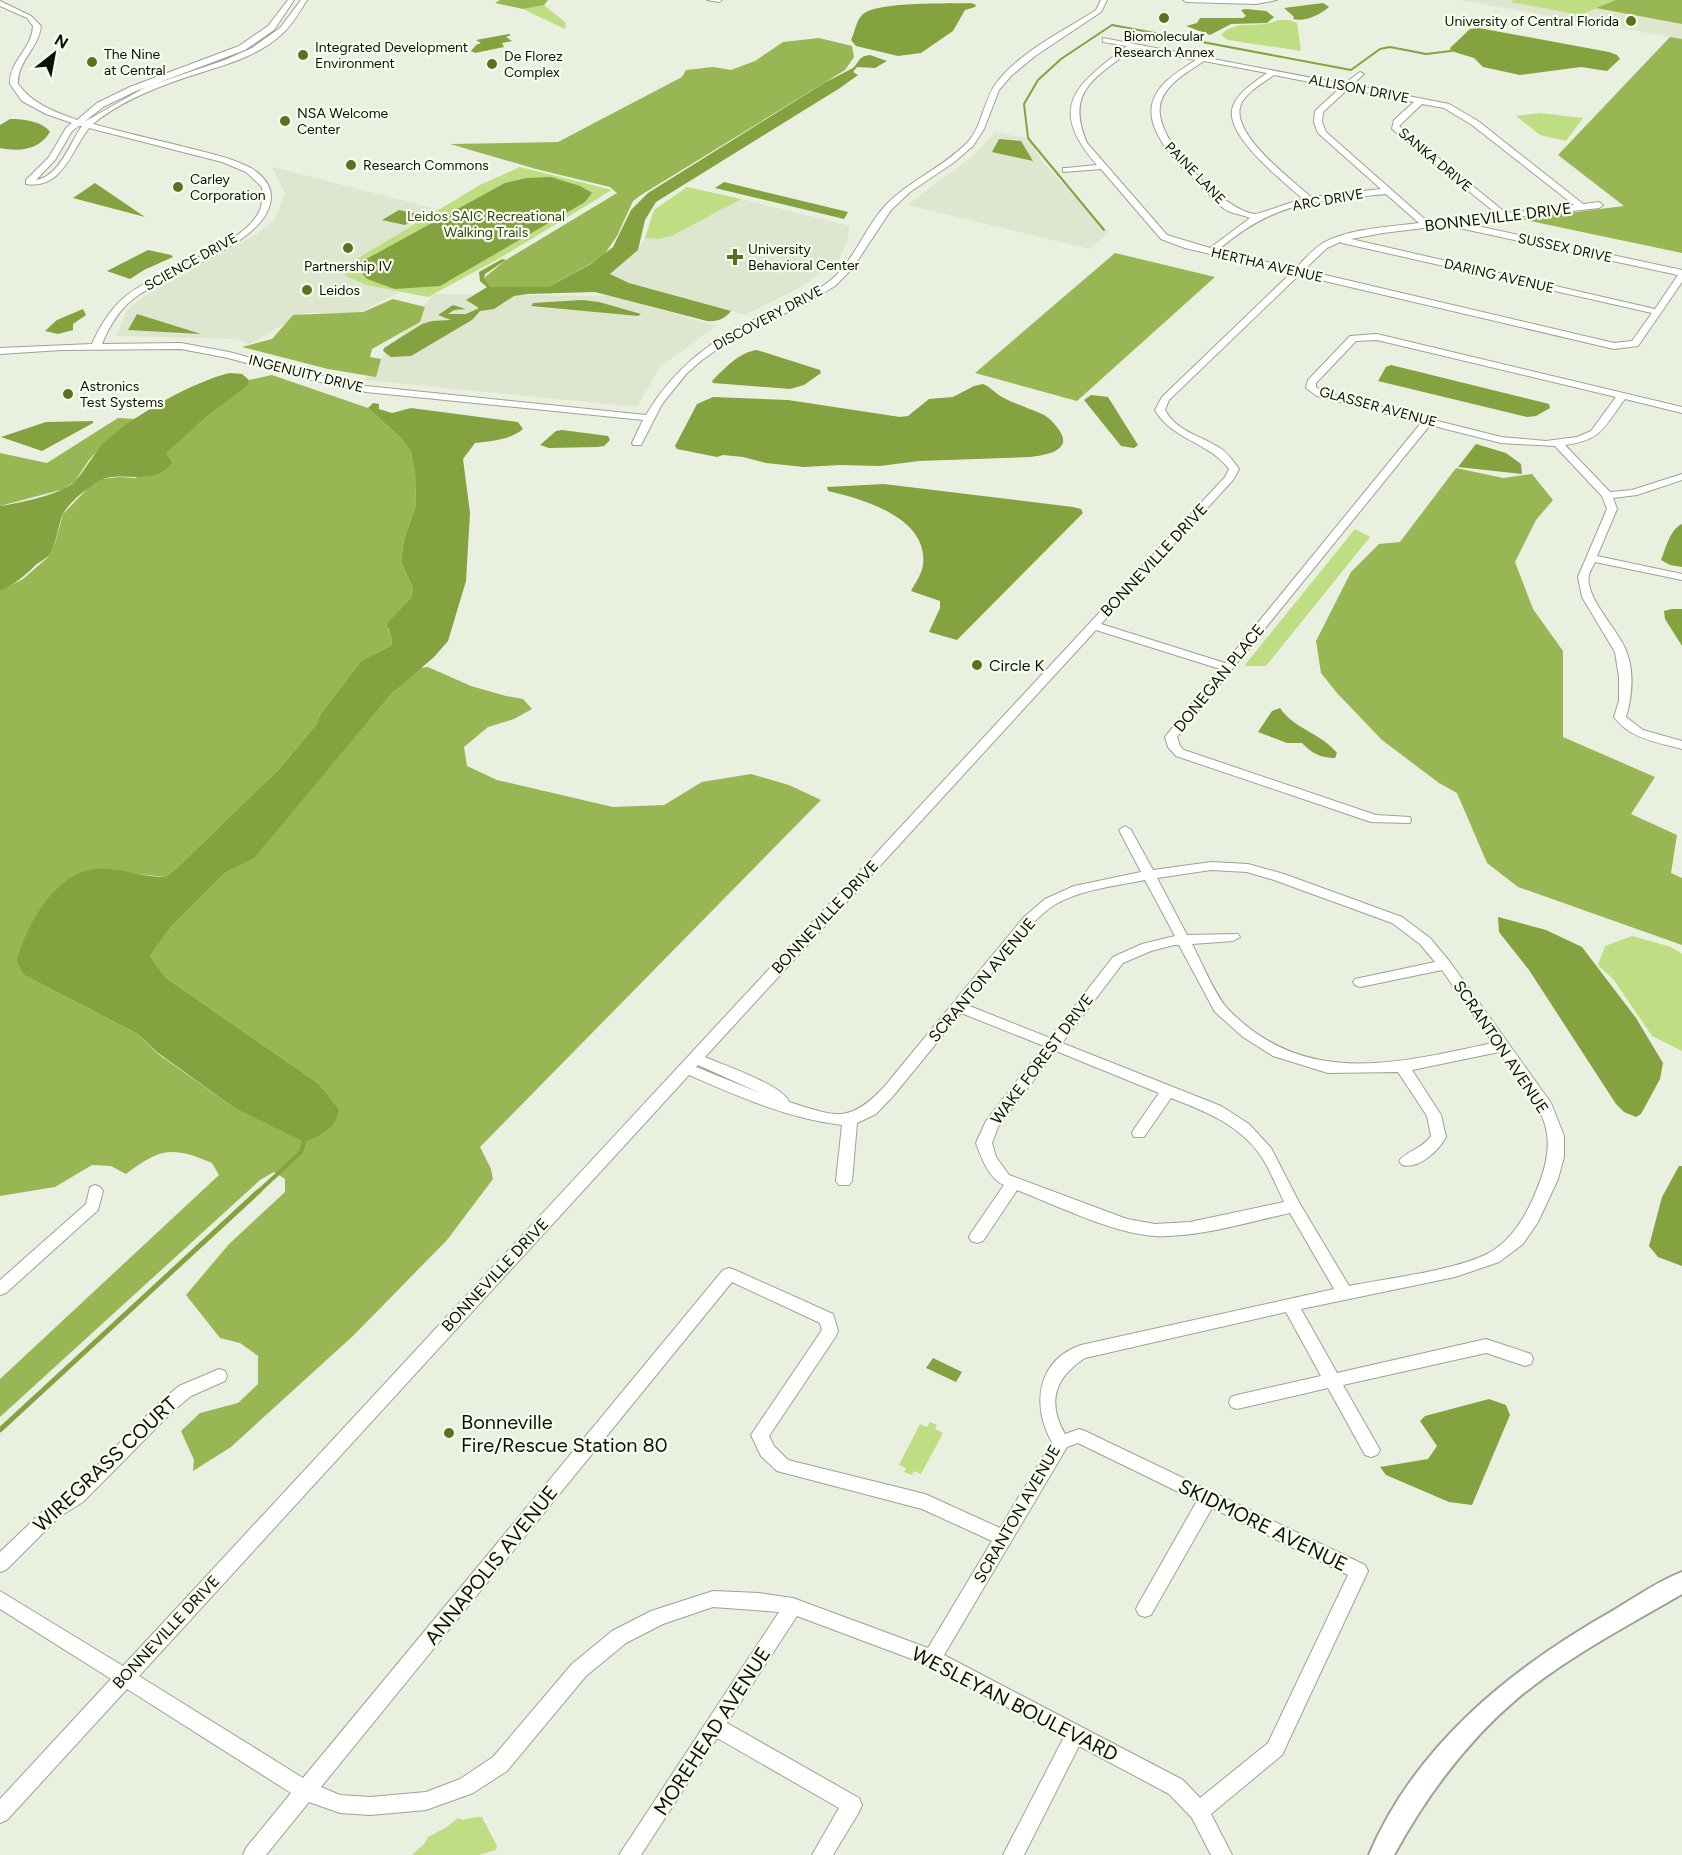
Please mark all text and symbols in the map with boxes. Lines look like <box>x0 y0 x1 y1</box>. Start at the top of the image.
marker: Biomolecular Research Annex <box>1157 11 1171 25</box>
place label: University of Central Florida <box>1445 13 1619 30</box>
marker: University of Central Florida <box>1624 14 1638 28</box>
north arrow <box>24 24 84 84</box>
place label: Biomolecular Research Annex <box>1114 28 1215 61</box>
text: N <box>51 30 72 53</box>
place label: Integrated Development Environment <box>315 39 468 72</box>
place label: The Nine at Central <box>104 46 166 79</box>
marker: Integrated Development Environment <box>296 48 310 62</box>
place label: De Florez Complex <box>504 48 563 81</box>
marker: The Nine at Central <box>85 55 99 69</box>
marker: De Florez Complex <box>485 57 499 71</box>
street label: ALLISON DRIVE <box>1307 71 1411 107</box>
place label: NSA Welcome Center <box>297 105 389 138</box>
marker: NSA Welcome Center <box>278 114 292 128</box>
street label: SANKA DRIVE <box>1395 124 1475 196</box>
street label: PAINE LANE <box>1161 138 1229 208</box>
place label: Research Commons <box>363 157 489 174</box>
marker: Research Commons <box>344 158 358 172</box>
place label: Carley Corporation <box>190 171 266 204</box>
marker: Carley Corporation <box>171 180 185 194</box>
street label: ARC DRIVE <box>1291 185 1365 215</box>
street label: BONNEVILLE DRIVE <box>1423 199 1573 235</box>
park label: Leidos SAIC Recreational Walking Trails <box>407 208 565 241</box>
street label: SCIENCE DRIVE <box>142 229 240 295</box>
street label: SUSSEX DRIVE <box>1516 230 1614 266</box>
marker: Partnership IV <box>341 241 355 255</box>
place label: University Behavioral Center <box>748 241 860 274</box>
street label: HERTHA AVENUE <box>1209 244 1325 286</box>
marker: University Behavioral Center <box>726 248 744 266</box>
street label: DARING AVENUE <box>1442 255 1556 297</box>
place label: Partnership IV <box>304 258 392 275</box>
place label: Leidos <box>319 282 360 299</box>
street label: DISCOVERY DRIVE <box>710 282 826 354</box>
marker: Leidos <box>300 283 314 297</box>
street label: INGENUITY DRIVE <box>247 351 365 397</box>
place label: Astronics Test Systems <box>80 378 164 411</box>
street label: GLASSER AVENUE <box>1317 383 1439 431</box>
marker: Astronics Test Systems <box>61 387 75 401</box>
street label: BONNEVILLE DRIVE <box>1097 499 1211 621</box>
street label: DONEGAN PLACE <box>1170 620 1268 736</box>
place label: Circle K <box>989 656 1045 675</box>
marker: Circle K <box>970 658 984 672</box>
street label: BONNEVILLE DRIVE <box>768 856 882 978</box>
street label: SCRANTON AVENUE <box>925 914 1039 1046</box>
street label: SCRANTON AVENUE <box>1449 977 1553 1117</box>
street label: WAKE FOREST DRIVE <box>987 990 1097 1128</box>
street label: BONNEVILLE DRIVE <box>438 1214 552 1336</box>
street label: WIREGRASS COURT <box>28 1391 182 1537</box>
place label: Bonneville Fire/Rescue Station 80 <box>461 1410 668 1457</box>
marker: Bonneville Fire/Rescue Station 80 <box>442 1426 456 1440</box>
street label: SCRANTON AVENUE <box>970 1442 1064 1586</box>
street label: SKIDMORE AVENUE <box>1174 1474 1352 1576</box>
street label: ANNAPOLIS AVENUE <box>419 1481 563 1649</box>
street label: BONNEVILLE DRIVE <box>109 1571 223 1693</box>
street label: WESLEYAN BOULEVARD <box>908 1641 1122 1767</box>
street label: MOREHEAD AVENUE <box>649 1642 775 1820</box>

